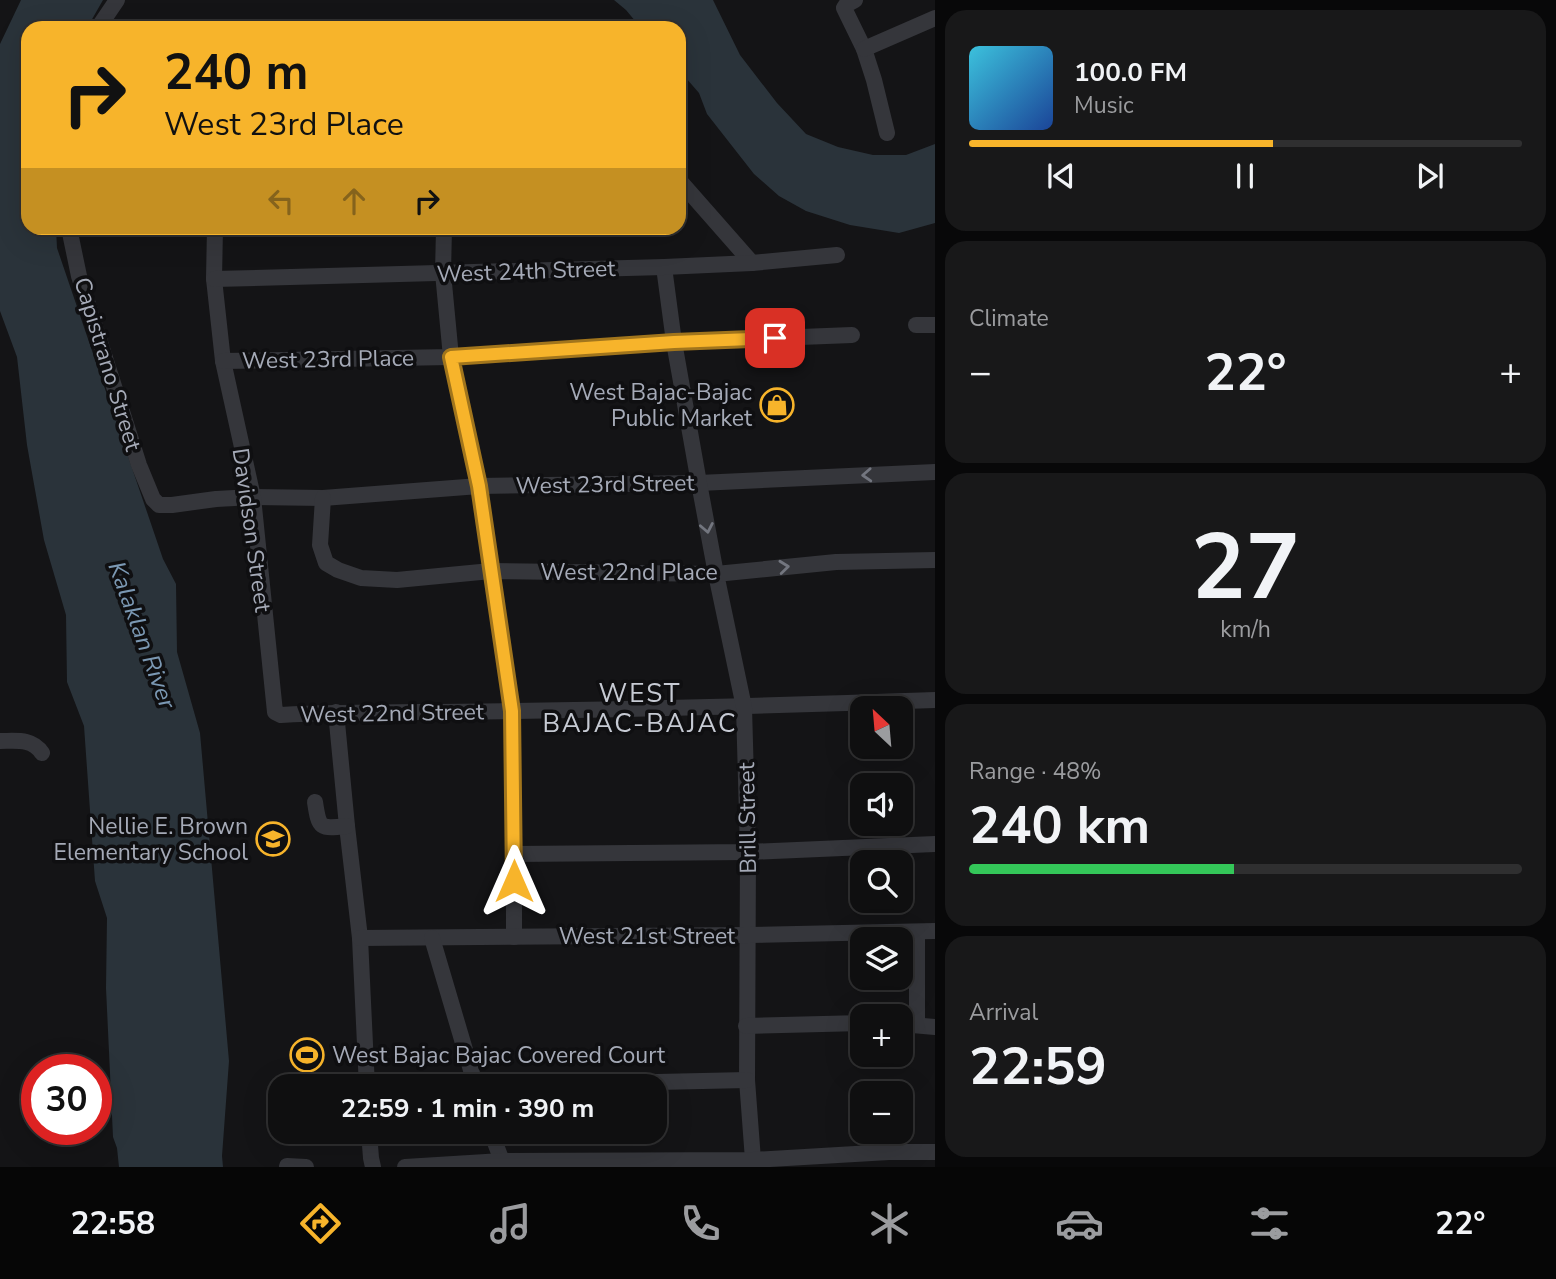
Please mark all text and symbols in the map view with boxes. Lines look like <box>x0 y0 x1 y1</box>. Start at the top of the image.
text: 240 m <box>164 39 308 106</box>
icon: right <box>49 49 140 140</box>
text: 100.0 FM <box>1074 55 1187 90</box>
text: Music <box>1074 90 1134 121</box>
text: West 23rd Place <box>164 103 404 146</box>
icon: previous <box>1042 157 1080 195</box>
icon: pause <box>1226 157 1264 195</box>
icon: next <box>1411 157 1449 195</box>
icon: left <box>262 182 300 220</box>
icon: ahead <box>335 182 373 220</box>
icon: right <box>408 182 446 220</box>
street label: West 24th Street <box>436 253 617 290</box>
street label: Capistrano Street <box>66 274 149 456</box>
text: Climate <box>969 303 1049 334</box>
pin <box>745 308 805 368</box>
icon: arrive <box>756 319 794 357</box>
text: 22° <box>1204 337 1287 408</box>
street label: West 23rd Place <box>242 342 414 377</box>
text: − <box>969 347 992 398</box>
text: + <box>1499 347 1522 398</box>
place label: West Bajac-Bajac Public Market <box>569 377 753 434</box>
shop icon: West Bajac-Bajac Public Market <box>758 386 796 424</box>
street label: Davidson Street <box>225 446 278 615</box>
street label: West 23rd Street <box>515 467 696 502</box>
one-way arrow <box>861 468 872 483</box>
text: 27 <box>1191 506 1300 630</box>
one-way arrow <box>699 522 714 534</box>
water label: Kalaklan River <box>101 557 184 714</box>
street label: West 22nd Place <box>540 557 718 588</box>
one-way arrow <box>778 560 789 575</box>
text: km/h <box>1220 614 1271 645</box>
district label: WEST BAJAC-BAJAC <box>542 676 738 741</box>
street label: West 22nd Street <box>300 696 485 731</box>
north arrow <box>850 696 914 760</box>
map controls <box>850 696 913 1144</box>
text: Range · 48% <box>969 756 1101 787</box>
street label: Brill Street <box>731 761 764 874</box>
button: sound <box>850 773 913 836</box>
text: 240 km <box>969 790 1150 861</box>
place label: Nellie E. Brown Elementary School <box>54 811 248 868</box>
school or university icon: Nellie E. Brown Elementary School <box>254 820 292 858</box>
position arrow <box>477 844 551 918</box>
button: search <box>850 850 913 913</box>
street label: West 21st Street <box>559 921 736 952</box>
button: layers <box>850 927 913 990</box>
text: Arrival <box>969 997 1038 1028</box>
button: + <box>850 1004 913 1067</box>
text: 22:59 <box>969 1031 1107 1102</box>
sports icon: West Bajac Bajac Covered Court <box>288 1036 326 1074</box>
place label: West Bajac Bajac Covered Court <box>332 1040 666 1071</box>
speed limit sign: 30 <box>21 1054 112 1145</box>
button: − <box>850 1081 913 1144</box>
text: 22:59 · 1 min · 390 m <box>341 1091 594 1126</box>
icon: directions <box>296 1199 345 1248</box>
icon: music <box>486 1199 535 1248</box>
icon: phone <box>676 1199 725 1248</box>
icon: climate <box>865 1199 914 1248</box>
icon: car <box>1055 1199 1104 1248</box>
icon: filters <box>1245 1199 1294 1248</box>
text: 22:58 <box>70 1202 155 1245</box>
text: 22° <box>1435 1202 1485 1245</box>

